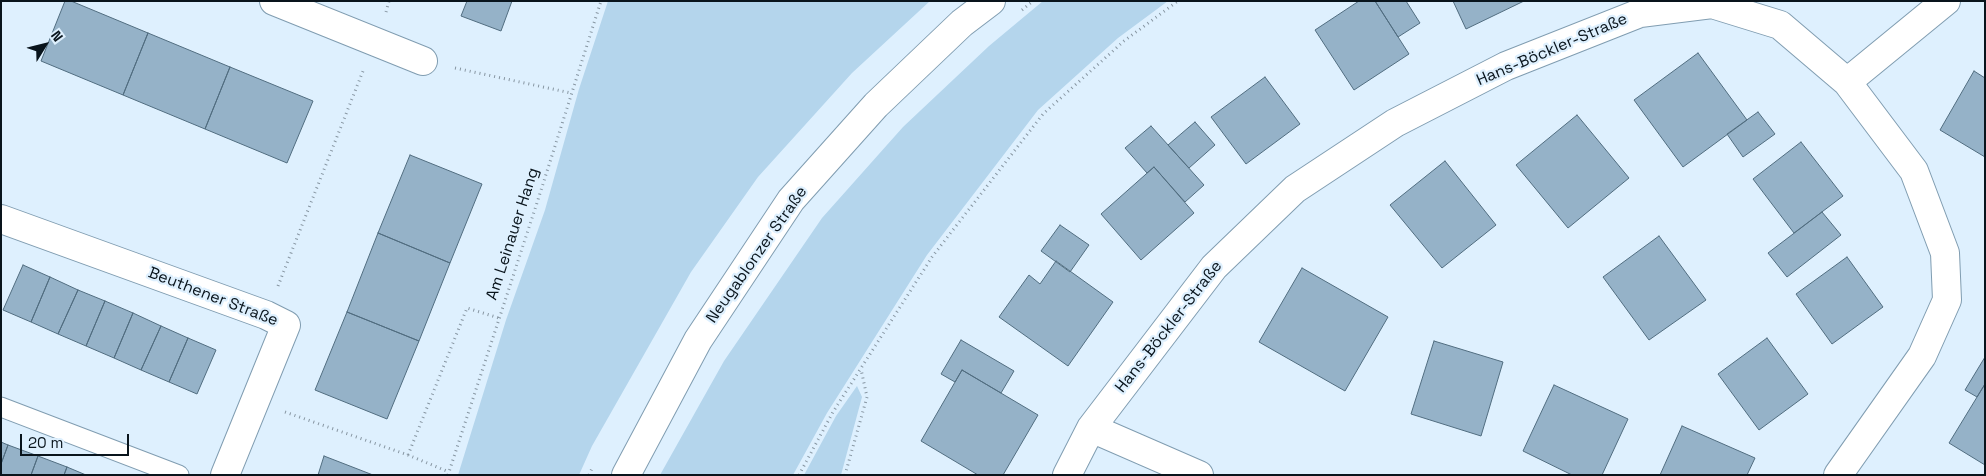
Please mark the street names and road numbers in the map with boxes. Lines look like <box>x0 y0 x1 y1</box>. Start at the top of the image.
street label: Hans-Böckler-Straße <box>1474 10 1630 90</box>
street label: Am Leinauer Hang <box>483 165 543 303</box>
street label: Neugablonzer Straße <box>703 183 811 327</box>
street label: Hans-Böckler-Straße <box>1112 257 1226 397</box>
street label: Beuthener Straße <box>145 263 281 331</box>

